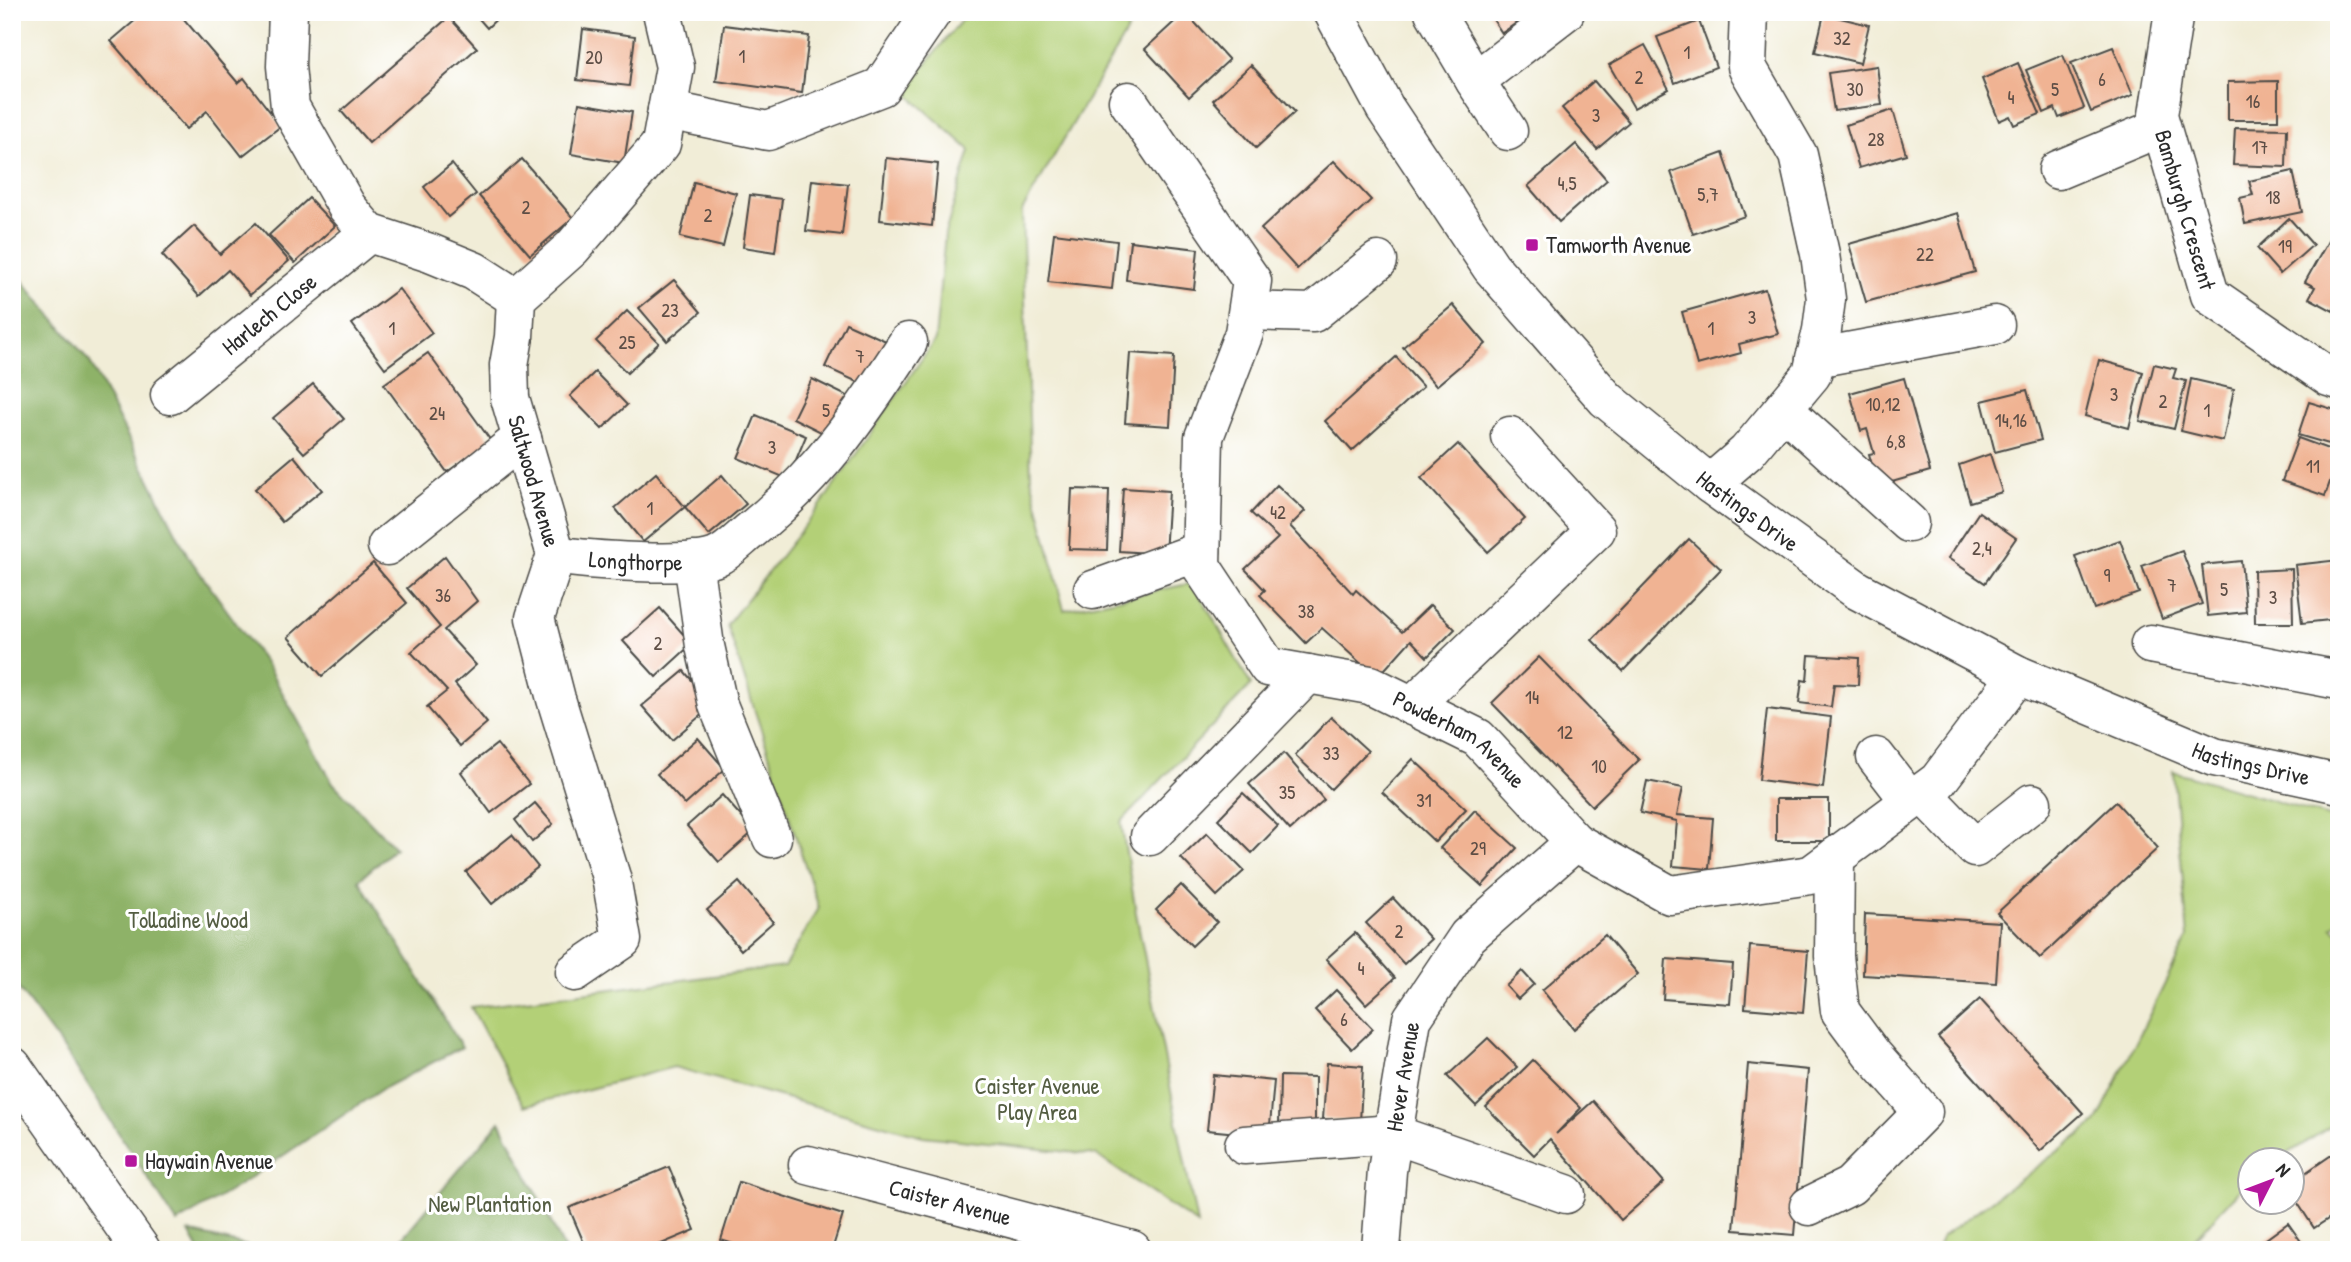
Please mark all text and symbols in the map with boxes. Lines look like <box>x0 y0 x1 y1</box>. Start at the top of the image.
house number: 32 <box>1833 25 1851 51</box>
house number: 1 <box>1684 39 1691 65</box>
house number: 1 <box>739 43 746 69</box>
house number: 20 <box>585 44 603 70</box>
house number: 2 <box>1635 64 1644 90</box>
house number: 6 <box>2098 66 2106 92</box>
house number: 30 <box>1846 76 1864 102</box>
house number: 5 <box>2051 76 2059 102</box>
house number: 4 <box>2007 84 2015 110</box>
house number: 16 <box>2246 88 2260 114</box>
house number: 3 <box>1592 102 1600 128</box>
house number: 28 <box>1867 126 1885 152</box>
street label: Bamburgh Crescent <box>2148 126 2224 294</box>
house number: 17 <box>2252 134 2268 160</box>
house number: 4,5 <box>1557 170 1577 196</box>
house number: 5,7 <box>1697 181 1719 207</box>
house number: 18 <box>2265 184 2281 210</box>
house number: 2 <box>522 194 531 220</box>
house number: 2 <box>704 202 713 228</box>
place label: Tamworth Avenue <box>1546 229 1691 260</box>
house number: 19 <box>2278 233 2292 259</box>
marker: Tamworth Avenue <box>1524 237 1540 253</box>
house number: 22 <box>1916 241 1934 267</box>
street label: Harlech Close <box>215 266 323 362</box>
house number: 23 <box>661 297 679 323</box>
house number: 3 <box>1748 304 1756 330</box>
house number: 1 <box>389 315 396 341</box>
house number: 1 <box>1708 315 1715 341</box>
house number: 25 <box>619 329 635 355</box>
house number: 7 <box>855 343 865 369</box>
house number: 3 <box>2110 381 2118 407</box>
house number: 2 <box>2159 388 2168 414</box>
house number: 10,12 <box>1865 391 1901 417</box>
house number: 5 <box>822 397 830 423</box>
house number: 1 <box>2204 397 2211 423</box>
house number: 24 <box>429 400 445 426</box>
house number: 14,16 <box>1995 407 2027 433</box>
street label: Saltwood Avenue <box>501 412 568 550</box>
house number: 6,8 <box>1886 428 1906 454</box>
house number: 3 <box>768 434 776 460</box>
house number: 11 <box>2306 453 2320 479</box>
street label: Hastings Drive <box>1690 463 1806 558</box>
house number: 1 <box>647 495 654 521</box>
house number: 42 <box>1270 499 1286 525</box>
house number: 2,4 <box>1972 535 1992 561</box>
street label: Longthorpe <box>588 543 683 578</box>
house number: 9 <box>2104 562 2111 588</box>
house number: 7 <box>2167 572 2177 598</box>
house number: 5 <box>2220 576 2228 602</box>
house number: 36 <box>435 582 451 608</box>
house number: 3 <box>2269 584 2277 610</box>
house number: 38 <box>1298 598 1314 624</box>
house number: 2 <box>654 630 663 656</box>
street label: Powderham Avenue <box>1388 683 1533 795</box>
house number: 14 <box>1525 684 1539 710</box>
house number: 12 <box>1557 719 1573 745</box>
street label: Hastings Drive <box>2188 734 2313 792</box>
house number: 33 <box>1322 740 1340 766</box>
house number: 10 <box>1591 753 1607 779</box>
house number: 35 <box>1279 779 1295 805</box>
house number: 31 <box>1416 787 1432 813</box>
house number: 29 <box>1470 835 1486 861</box>
park label: Tolladine Wood <box>128 904 248 935</box>
house number: 2 <box>1395 918 1404 944</box>
house number: 4 <box>1357 955 1365 981</box>
house number: 6 <box>1340 1006 1348 1032</box>
street label: Hever Avenue <box>1378 1019 1426 1134</box>
park label: Caister Avenue Play Area <box>974 1070 1100 1127</box>
place label: Haywain Avenue <box>145 1145 273 1176</box>
north arrow <box>2236 1146 2306 1216</box>
marker: Haywain Avenue <box>123 1153 139 1169</box>
text: N <box>2271 1157 2297 1182</box>
street label: Caister Avenue <box>886 1171 1015 1233</box>
park label: New Plantation <box>428 1188 552 1219</box>

